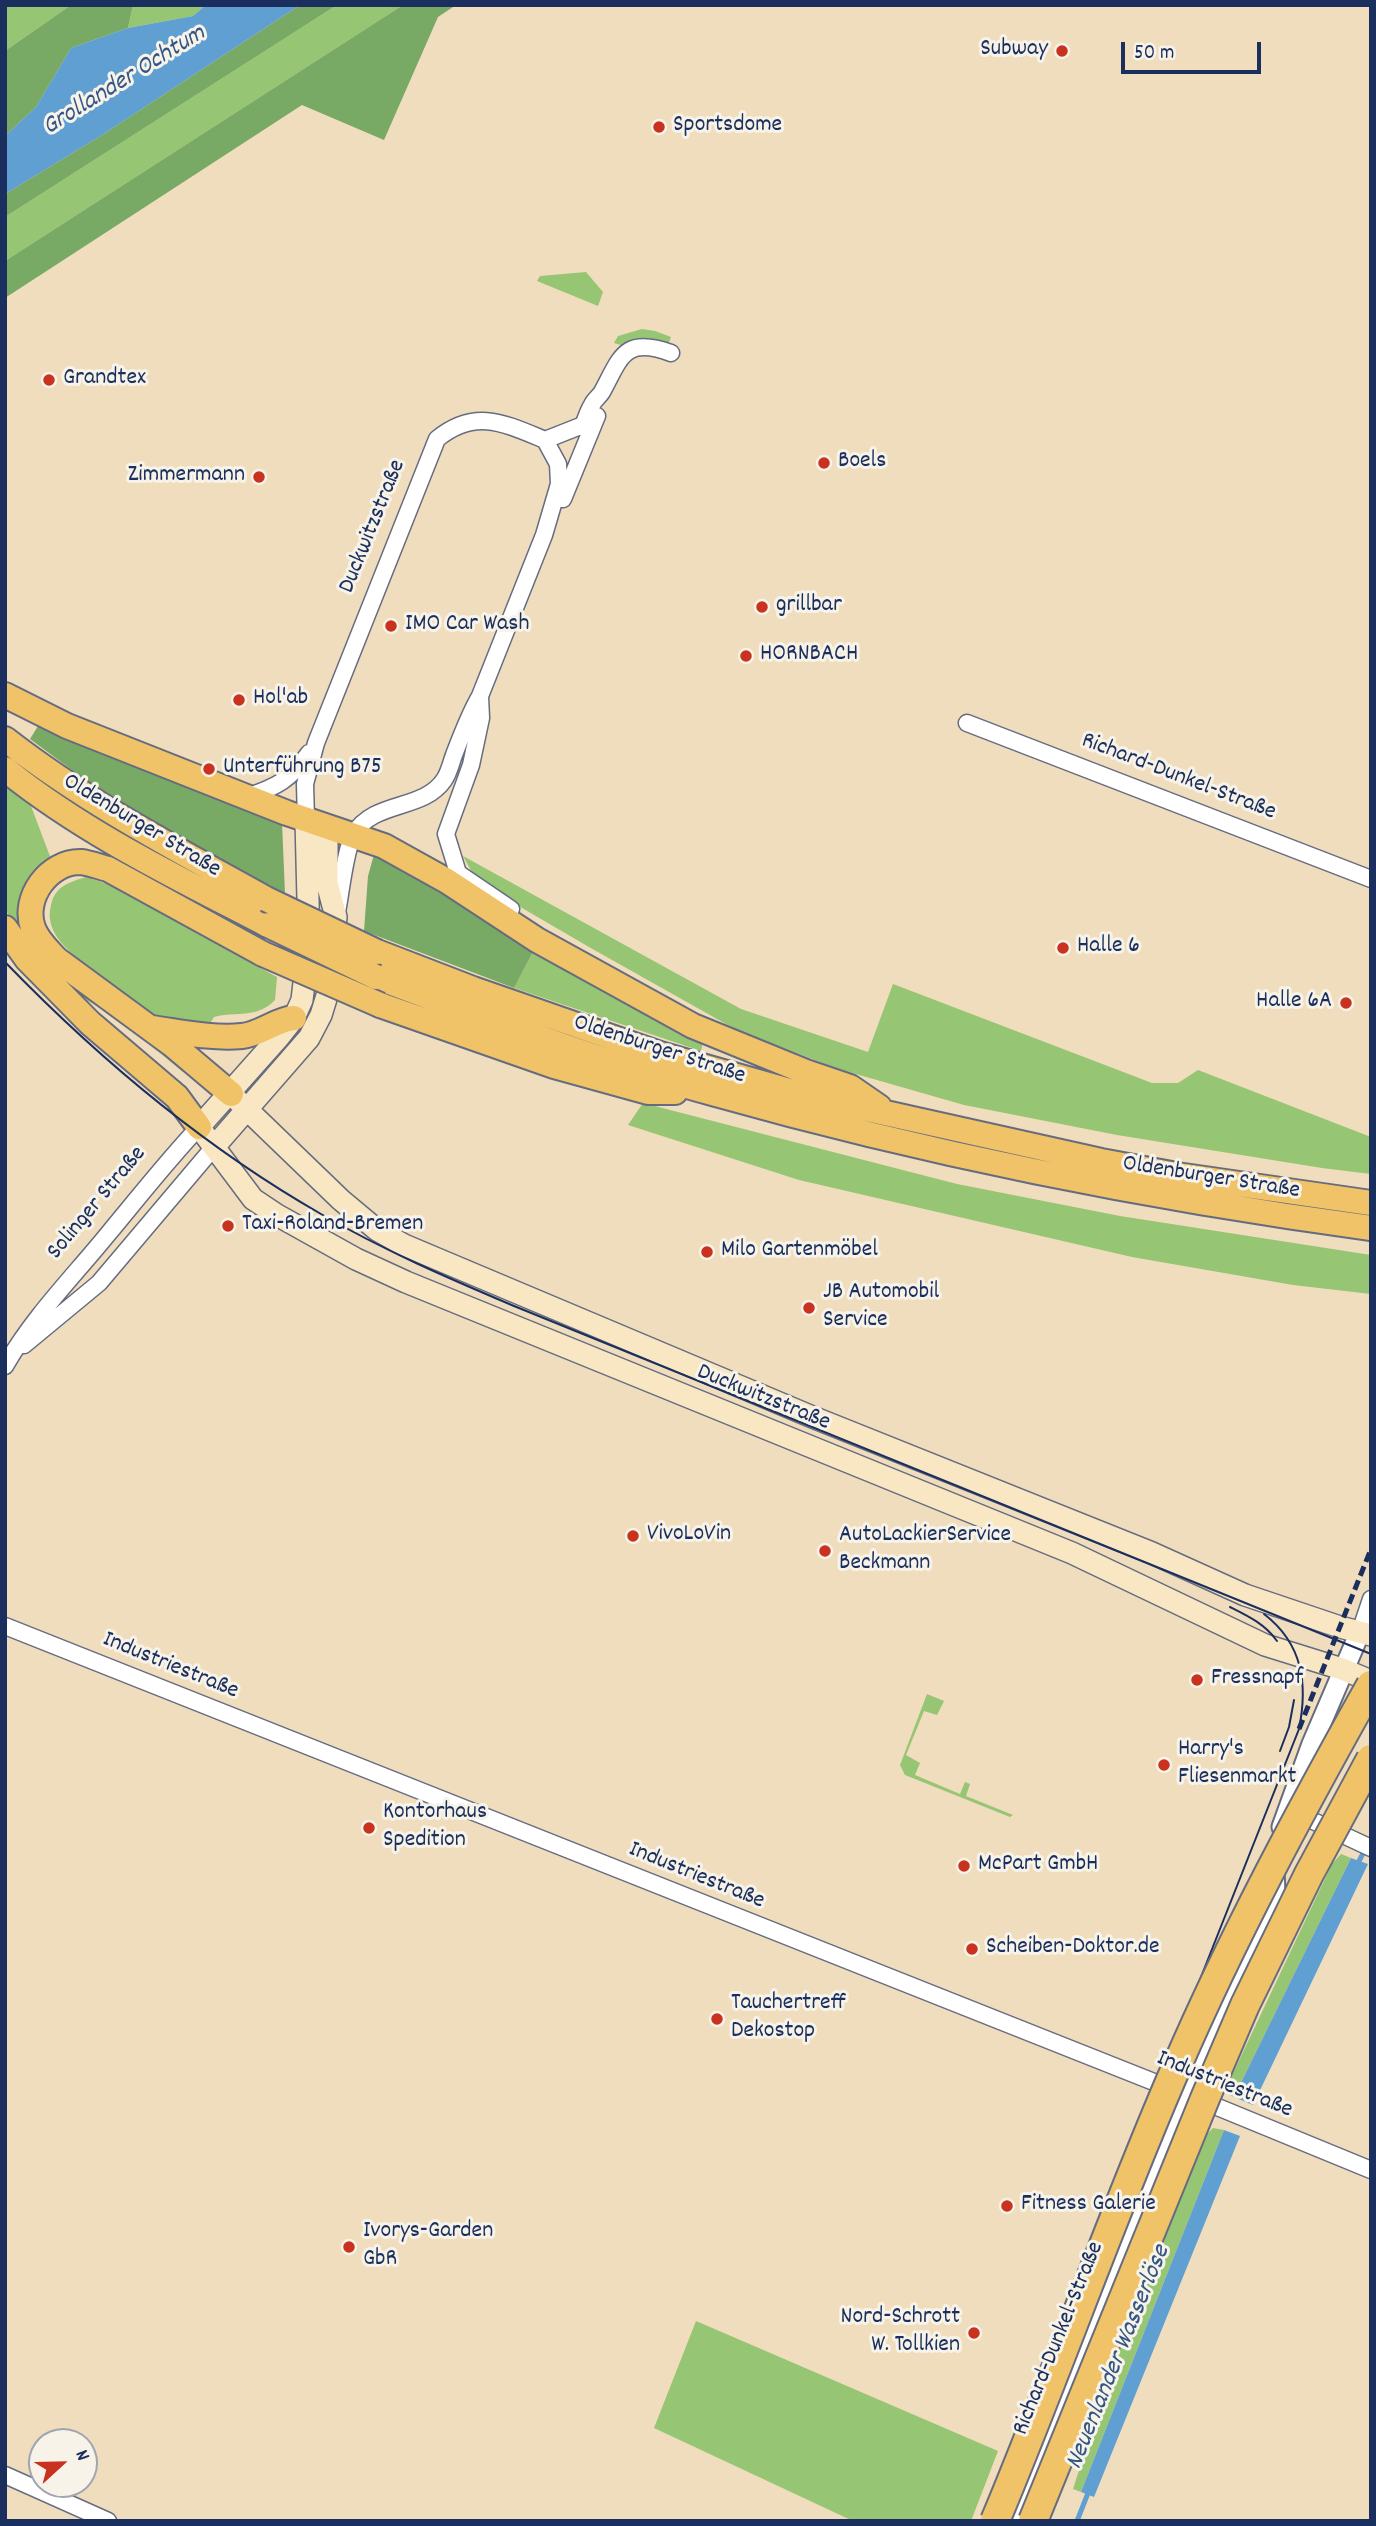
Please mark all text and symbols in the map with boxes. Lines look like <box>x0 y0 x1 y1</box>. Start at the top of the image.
water label: Grollander Ochtum <box>38 19 212 145</box>
scale bar <box>1124 28 1264 72</box>
place label: Subway <box>980 37 1048 65</box>
text: 50 m <box>1134 39 1174 69</box>
marker: Subway <box>1054 43 1070 59</box>
place label: Sportsdome <box>673 113 782 141</box>
marker: Sportsdome <box>651 119 667 135</box>
place label: Grandtex <box>63 366 146 394</box>
marker: Grandtex <box>41 372 57 388</box>
place label: Boels <box>838 449 886 477</box>
marker: Boels <box>816 455 832 471</box>
street label: Duckwitzstraße <box>334 456 414 598</box>
place label: Zimmermann <box>128 463 245 491</box>
marker: Zimmermann <box>251 469 267 485</box>
place label: grillbar <box>776 593 842 621</box>
marker: grillbar <box>754 599 770 615</box>
place label: IMO Car Wash <box>405 612 529 640</box>
marker: IMO Car Wash <box>383 618 399 634</box>
place label: HORNBACH <box>760 642 858 670</box>
marker: HORNBACH <box>738 648 754 664</box>
place label: Hol'ab <box>253 686 308 714</box>
marker: Hol'ab <box>231 692 247 708</box>
street label: Richard-Dunkel-Straße <box>1077 728 1279 828</box>
place label: Unterführung B75 <box>223 755 382 783</box>
marker: Unterführung B75 <box>201 761 217 777</box>
street label: Oldenburger Straße <box>57 769 225 885</box>
place label: Halle 6 <box>1077 934 1140 962</box>
marker: Halle 6 <box>1055 940 1071 956</box>
place label: Halle 6A <box>1256 989 1332 1017</box>
marker: Halle 6A <box>1338 995 1354 1011</box>
street label: Oldenburger Straße <box>569 1010 749 1092</box>
street label: Solinger Straße <box>42 1141 154 1267</box>
street label: Oldenburger Straße <box>1120 1151 1302 1207</box>
place label: Taxi-Roland-Bremen <box>242 1212 423 1240</box>
marker: Taxi-Roland-Bremen <box>220 1218 236 1234</box>
place label: Milo Gartenmöbel <box>721 1238 878 1266</box>
marker: Milo Gartenmöbel <box>699 1244 715 1260</box>
place label: JB Automobil Service <box>823 1280 939 1336</box>
marker: JB Automobil Service <box>801 1300 817 1316</box>
street label: Duckwitzstraße <box>692 1359 834 1439</box>
place label: VivoLoVin <box>647 1522 731 1550</box>
place label: AutoLackierService Beckmann <box>839 1523 1011 1579</box>
marker: VivoLoVin <box>625 1528 641 1544</box>
marker: AutoLackierService Beckmann <box>817 1543 833 1559</box>
street label: Industriestraße <box>98 1627 242 1707</box>
place label: Fressnapf <box>1211 1666 1303 1694</box>
marker: Fressnapf <box>1189 1672 1205 1688</box>
place label: Harry's Fliesenmarkt <box>1178 1737 1296 1793</box>
marker: Harry's Fliesenmarkt <box>1156 1757 1172 1773</box>
place label: Kontorhaus Spedition <box>383 1800 487 1856</box>
marker: Kontorhaus Spedition <box>361 1820 377 1836</box>
street label: Industriestraße <box>624 1837 768 1917</box>
place label: McPart GmbH <box>978 1852 1098 1880</box>
marker: McPart GmbH <box>956 1858 972 1874</box>
place label: Scheiben-Doktor.de <box>986 1935 1160 1963</box>
marker: Scheiben-Doktor.de <box>964 1941 980 1957</box>
place label: Tauchertreff Dekostop <box>731 1991 847 2047</box>
marker: Tauchertreff Dekostop <box>709 2011 725 2027</box>
street label: Industriestraße <box>1152 2046 1296 2126</box>
place label: Fitness Galerie <box>1021 2192 1156 2220</box>
marker: Fitness Galerie <box>999 2198 1015 2214</box>
place label: Ivorys-Garden GbR <box>363 2219 493 2275</box>
street label: Richard-Dunkel-Straße <box>1008 2238 1112 2440</box>
marker: Ivorys-Garden GbR <box>341 2239 357 2255</box>
water label: Neuenlander Wasserlöse <box>1061 2241 1179 2475</box>
place label: Nord-Schrott W. Tollkien <box>841 2305 960 2361</box>
marker: Nord-Schrott W. Tollkien <box>966 2325 982 2341</box>
north arrow <box>28 2428 98 2498</box>
text: N <box>67 2446 95 2465</box>

